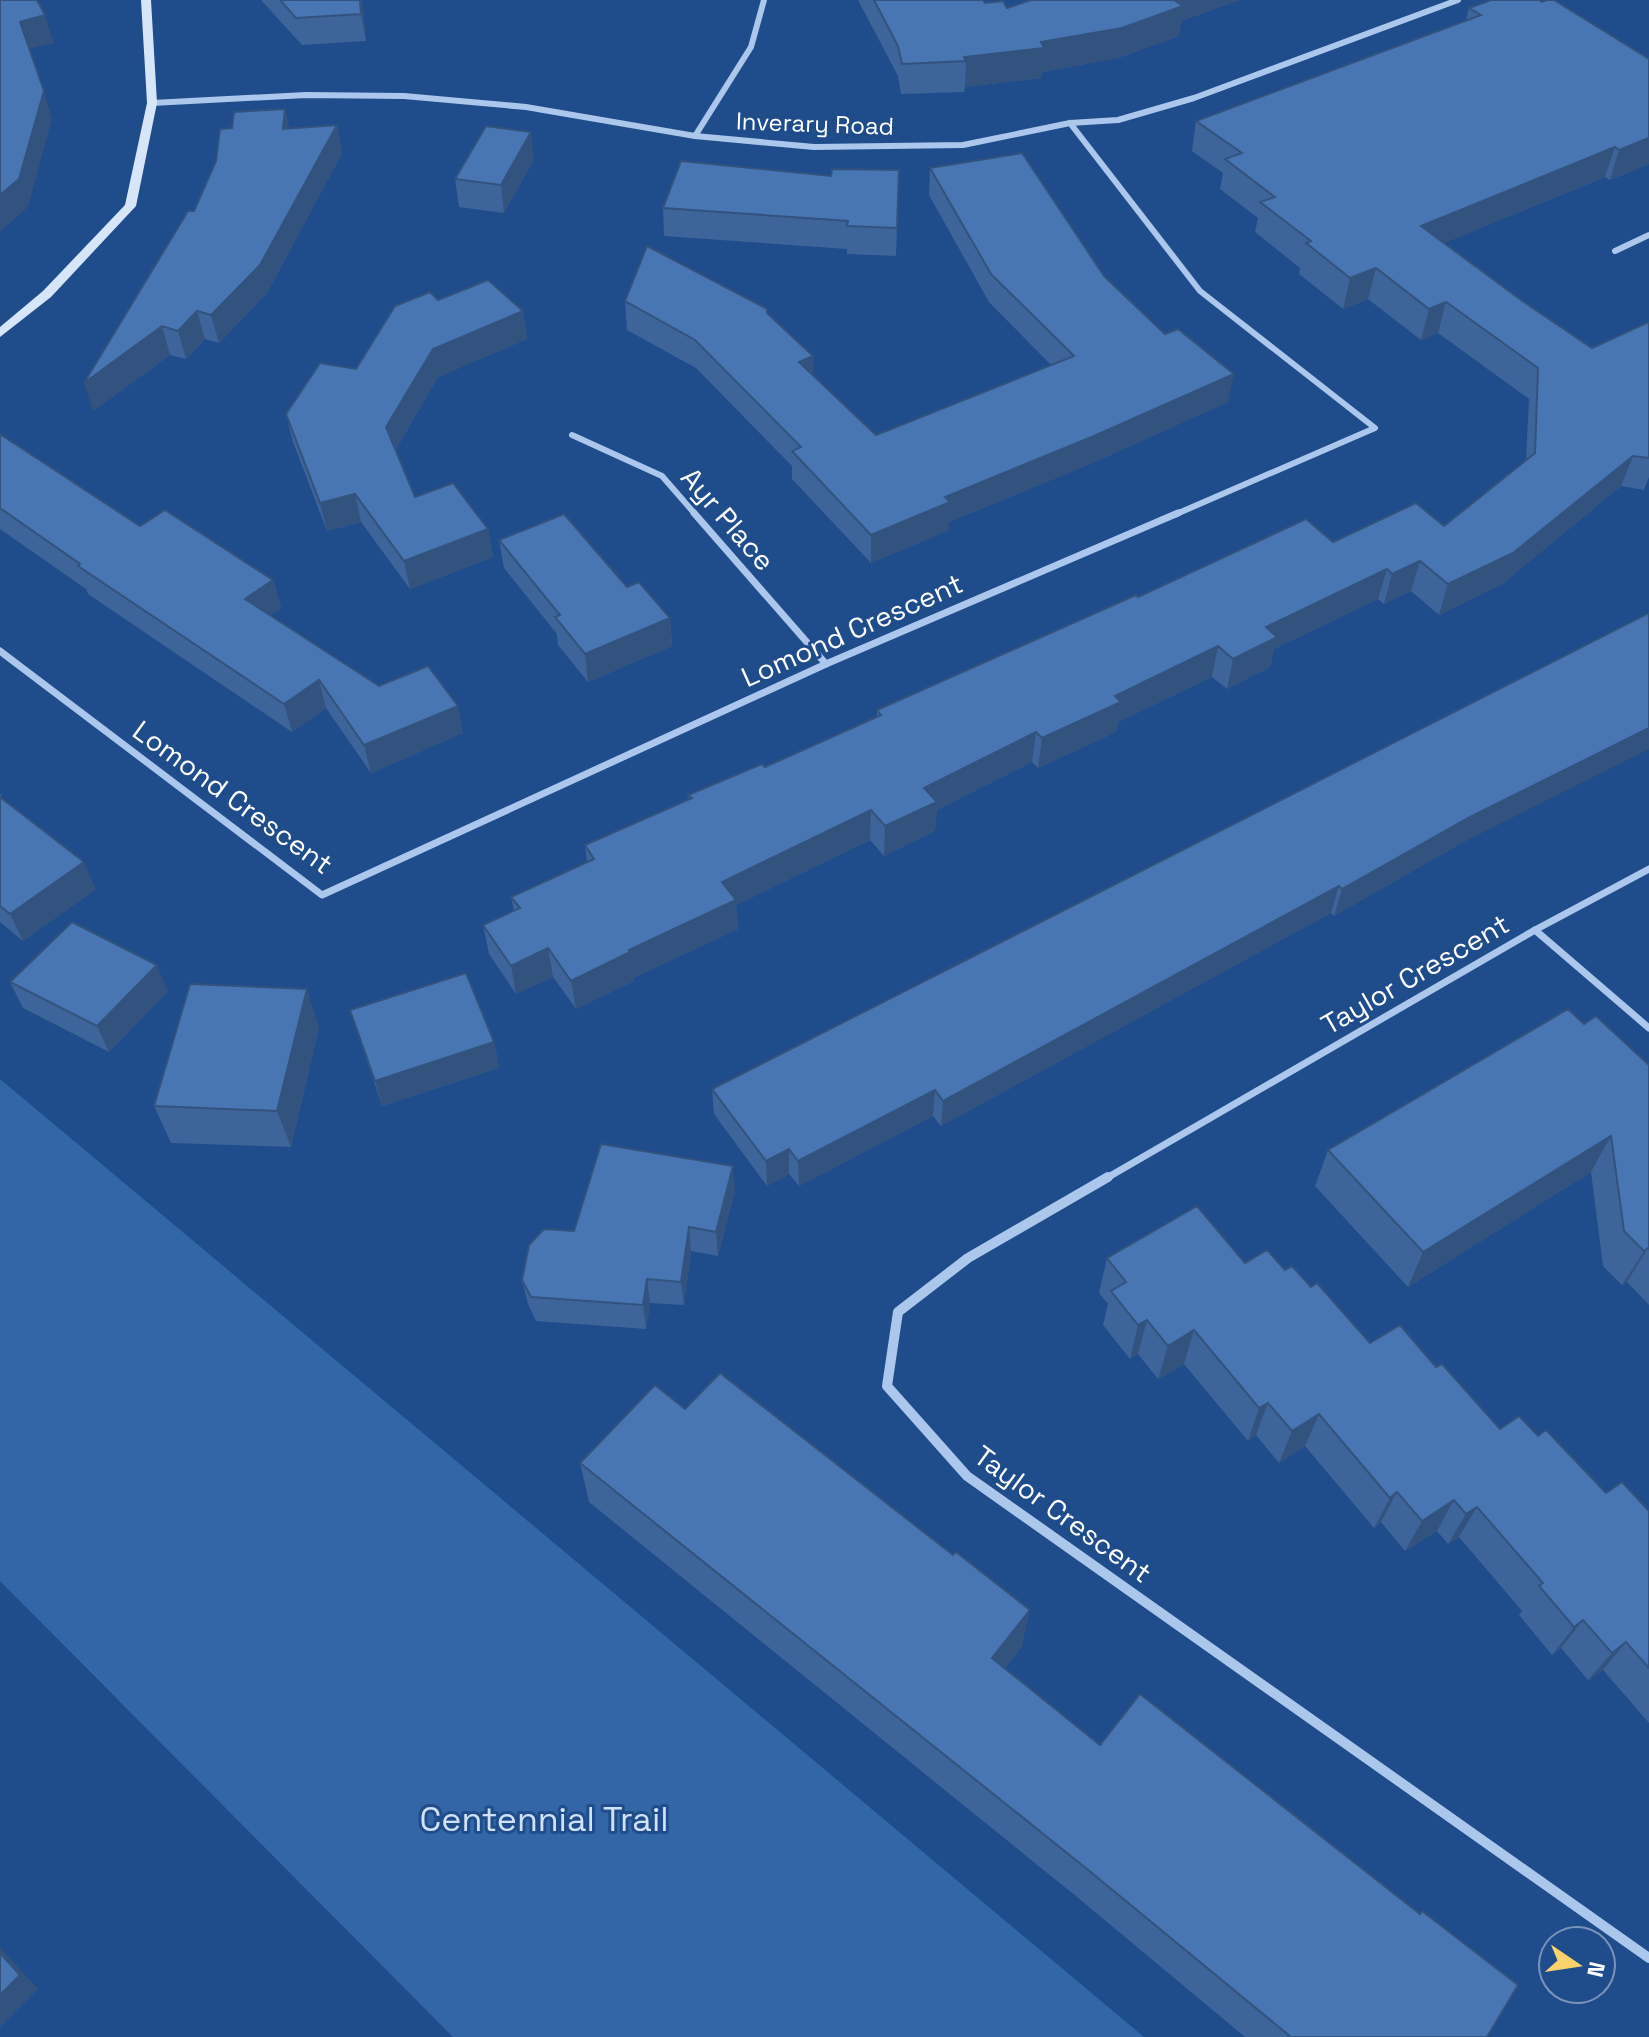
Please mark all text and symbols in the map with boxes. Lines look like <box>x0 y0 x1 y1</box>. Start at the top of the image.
street label: Inverary Road <box>735 105 895 142</box>
street label: Ayr Place <box>673 460 783 578</box>
street label: Lomond Crescent <box>736 565 968 695</box>
street label: Lomond Crescent <box>126 712 340 882</box>
street label: Taylor Crescent <box>1315 906 1515 1042</box>
street label: Taylor Crescent <box>967 1437 1159 1591</box>
park label: Centennial Trail <box>419 1798 669 1841</box>
north arrow <box>1537 1925 1617 2005</box>
text: N <box>1581 1959 1612 1980</box>

